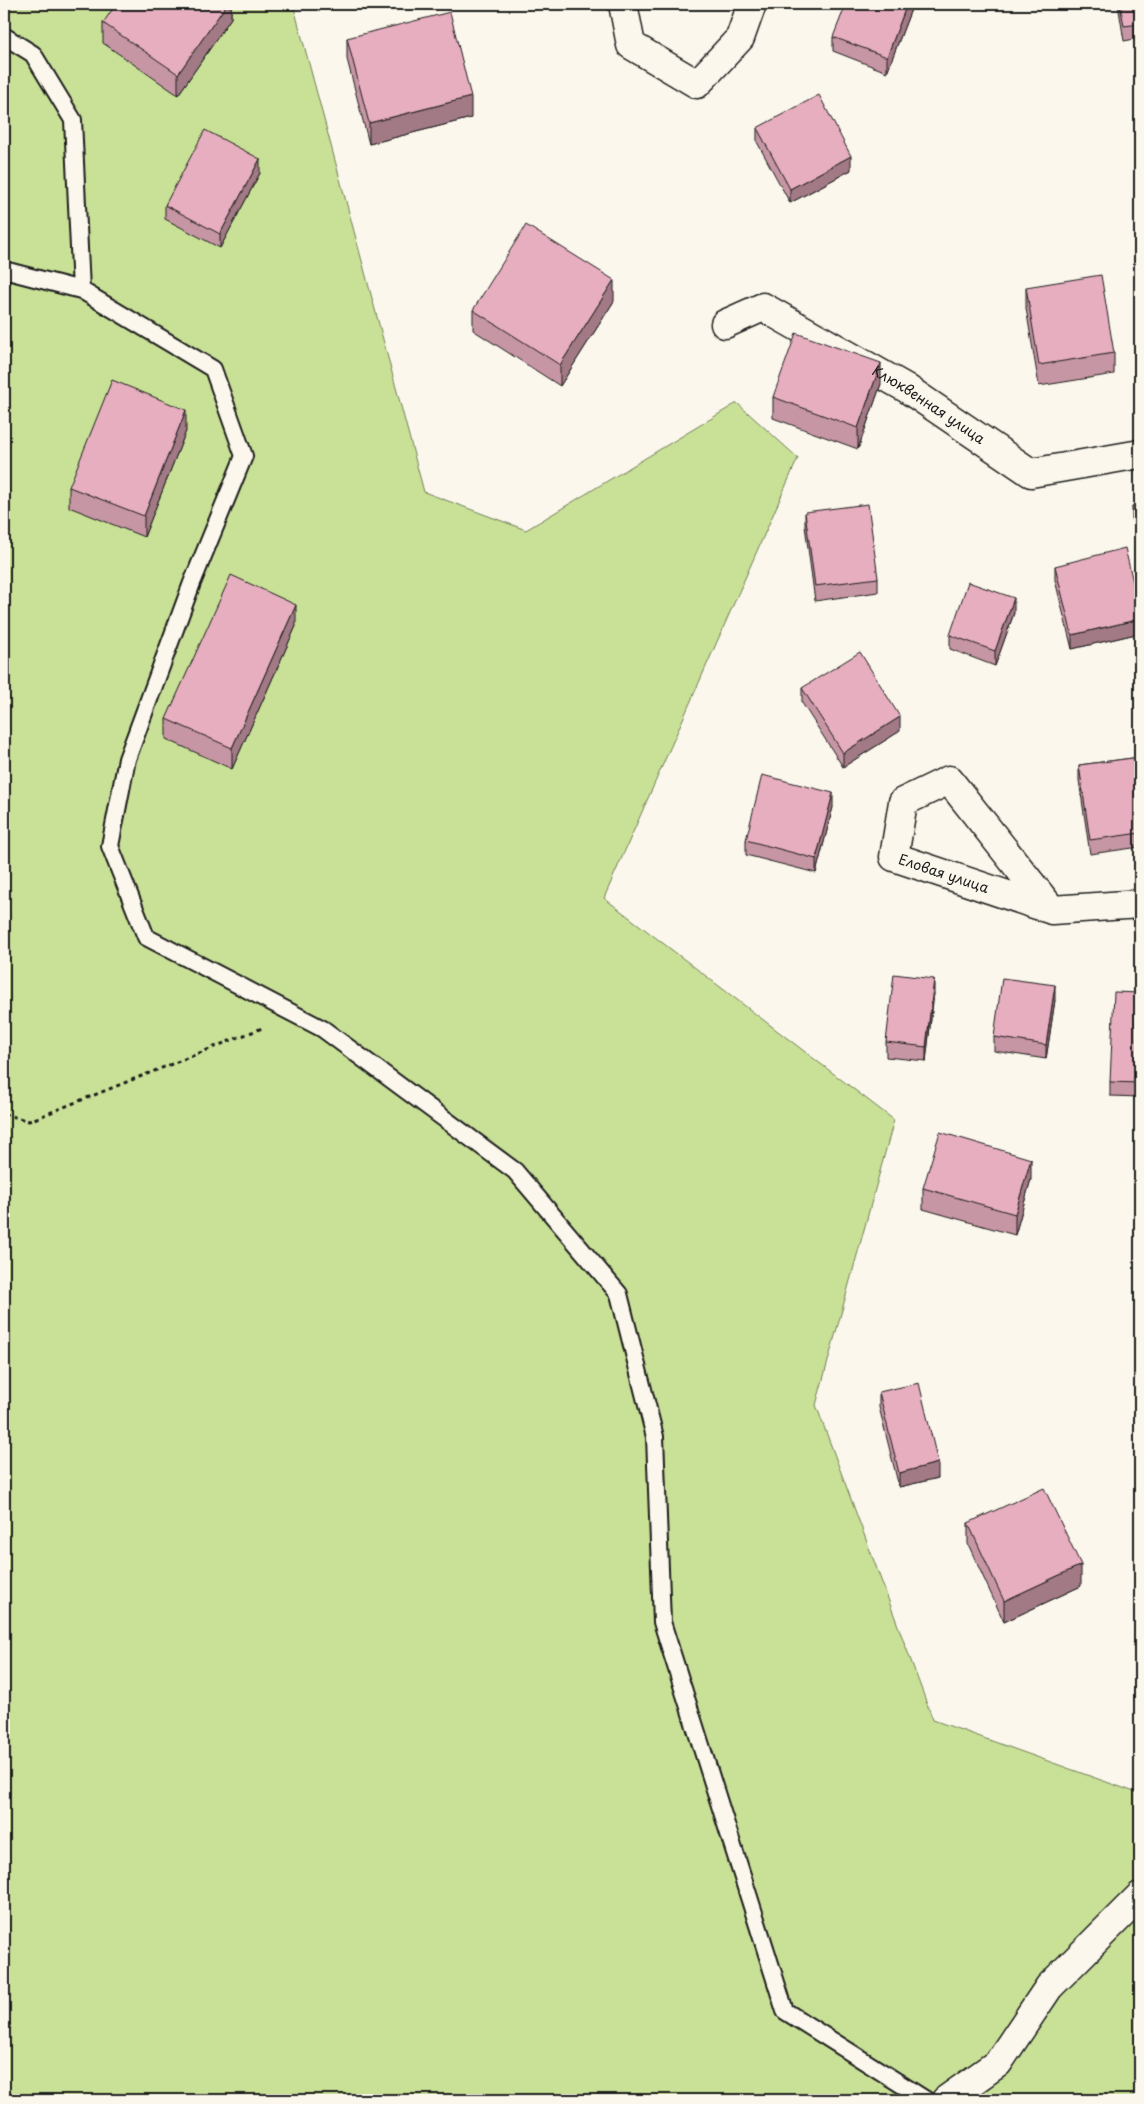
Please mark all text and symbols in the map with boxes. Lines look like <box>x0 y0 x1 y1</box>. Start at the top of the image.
street label: Клюквенная улица <box>868 360 990 449</box>
street label: Еловая улица <box>896 848 992 898</box>

